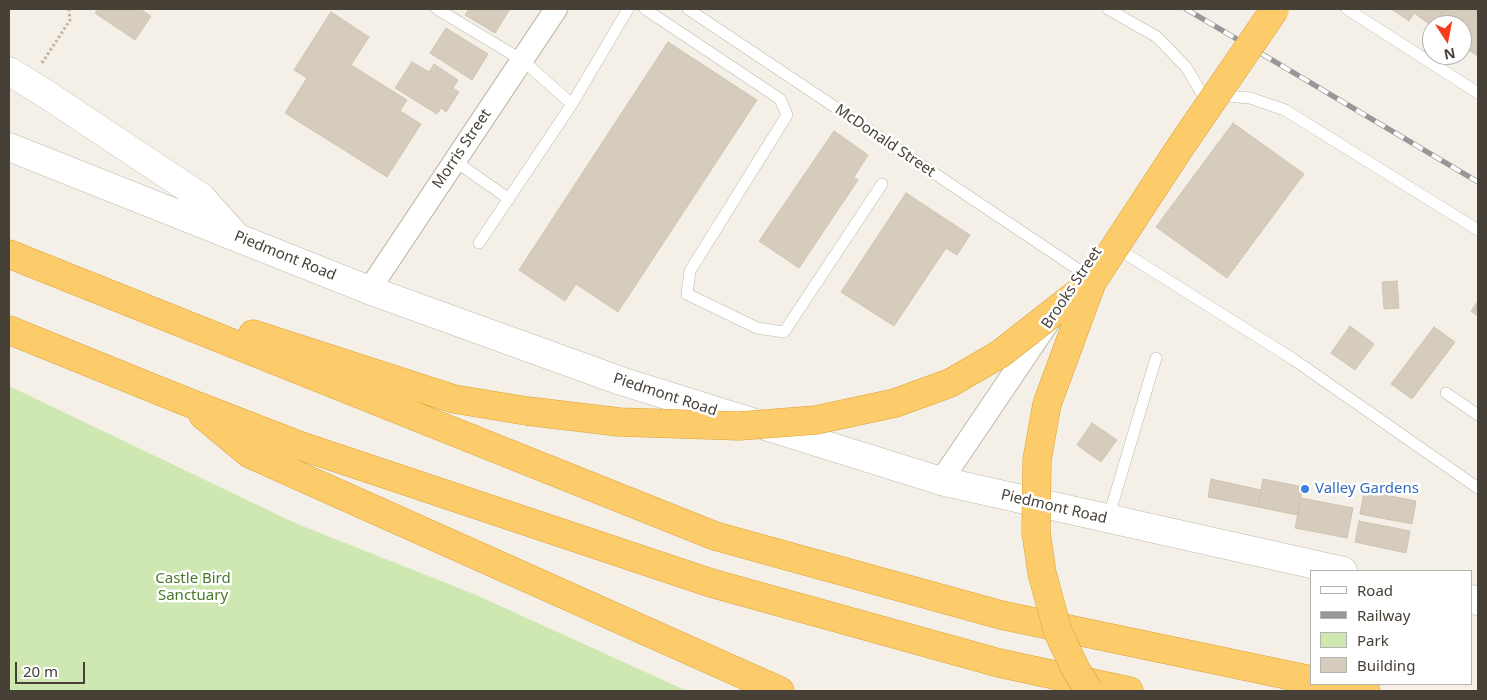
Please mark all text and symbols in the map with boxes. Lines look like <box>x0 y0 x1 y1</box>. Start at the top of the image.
north arrow <box>1422 15 1472 65</box>
text: N <box>1442 44 1457 65</box>
street label: McDonald Street <box>831 101 939 181</box>
street label: Morris Street <box>429 106 495 192</box>
street label: Piedmont Road <box>231 227 339 285</box>
street label: Brooks Street <box>1038 244 1106 332</box>
street label: Piedmont Road <box>611 370 719 420</box>
place label: Valley Gardens <box>1315 480 1419 498</box>
marker: Valley Gardens <box>1299 483 1311 495</box>
street label: Piedmont Road <box>999 486 1109 528</box>
park label: Castle Bird Sanctuary <box>155 570 231 605</box>
legend <box>1310 570 1472 685</box>
text: Road <box>1357 580 1393 600</box>
text: Railway <box>1357 605 1410 625</box>
text: Park <box>1357 630 1389 650</box>
scale bar <box>18 652 88 684</box>
text: Building <box>1357 655 1415 675</box>
text: 20 m <box>23 661 58 681</box>

